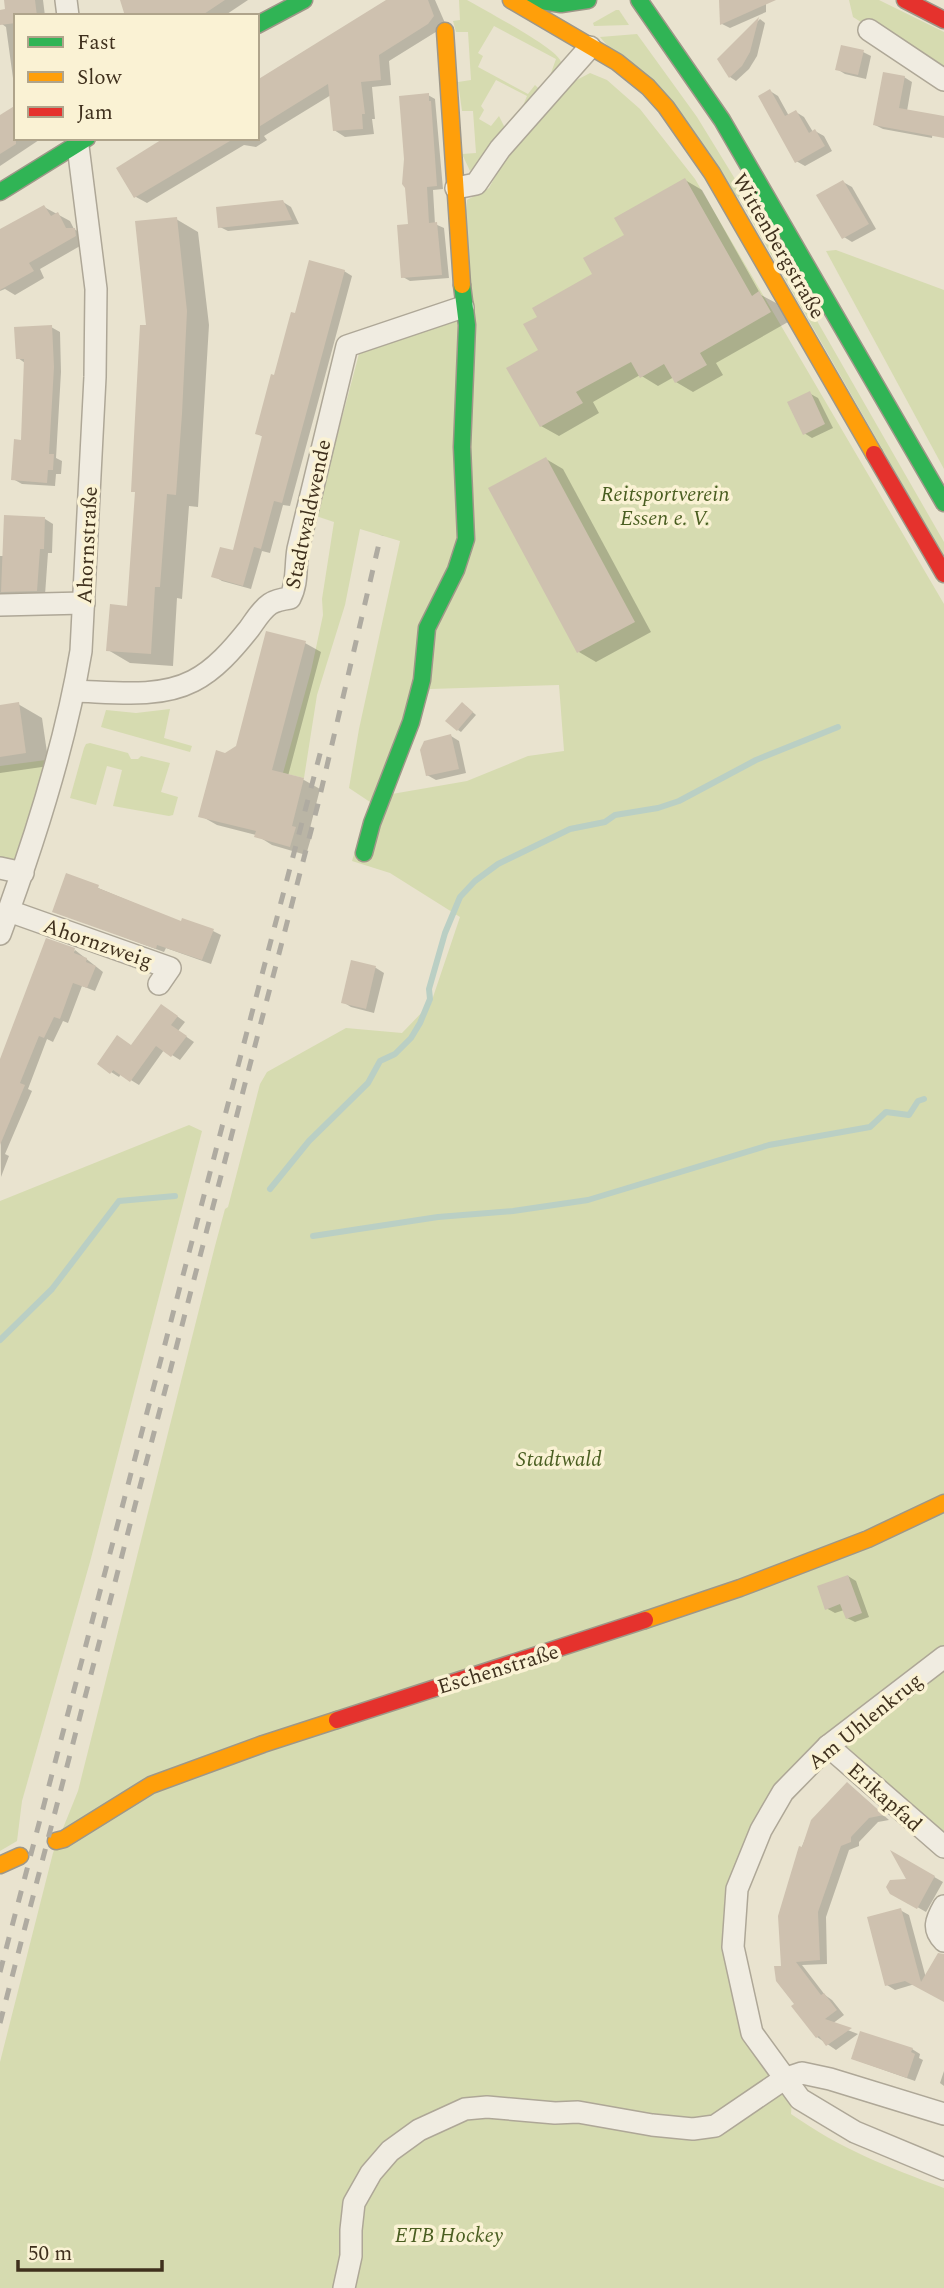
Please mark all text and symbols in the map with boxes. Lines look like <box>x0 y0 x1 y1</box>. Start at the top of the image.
legend <box>14 14 259 140</box>
text: Fast <box>77 27 116 59</box>
text: Slow <box>77 62 123 94</box>
text: Jam <box>77 97 113 129</box>
street label: Wittenbergstraße <box>723 168 833 325</box>
street label: Stadtwaldwende <box>278 436 340 592</box>
park label: Reitsportverein Essen e. V. <box>600 479 730 535</box>
street label: Ahornstraße <box>69 485 107 605</box>
street label: Ahornzweig <box>39 910 157 978</box>
park label: Stadtwald <box>516 1444 602 1476</box>
street label: Eschenstraße <box>434 1636 563 1704</box>
street label: Am Uhlenkrug <box>801 1665 930 1778</box>
street label: Erikapfad <box>840 1755 929 1840</box>
park label: ETB Hockey <box>395 2220 504 2252</box>
scale bar <box>18 2228 161 2272</box>
text: 50 m <box>28 2238 72 2270</box>

